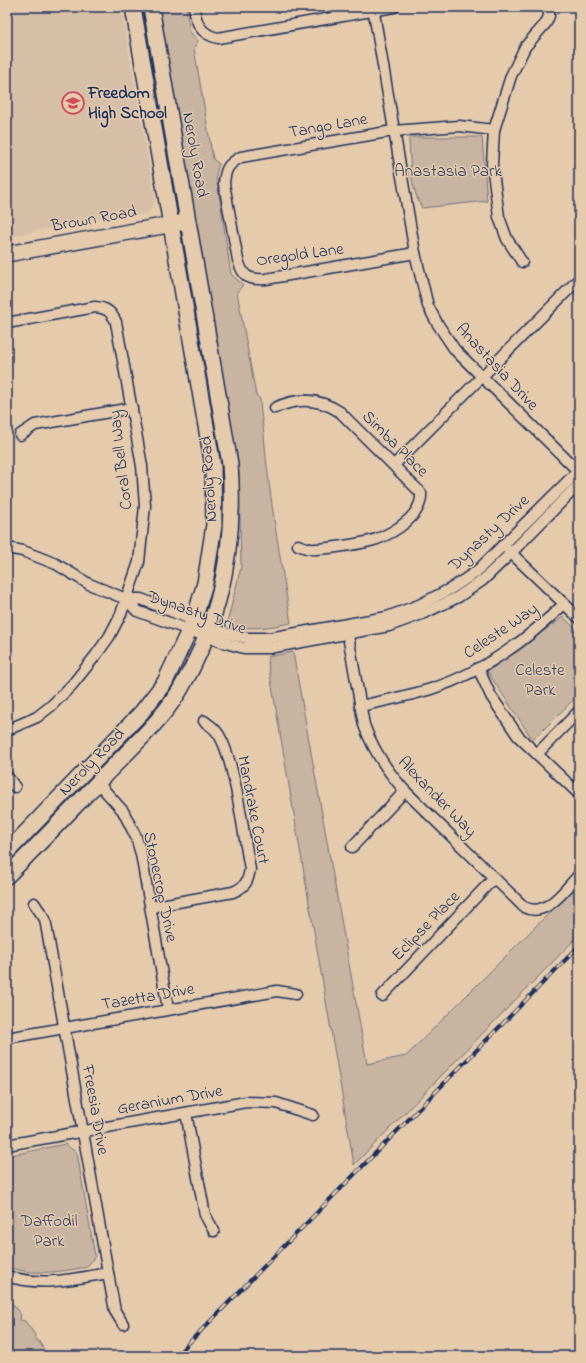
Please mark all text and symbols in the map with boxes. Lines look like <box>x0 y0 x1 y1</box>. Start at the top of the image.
place label: Freedom High School <box>87 81 167 128</box>
school or university icon: Freedom High School <box>60 90 86 116</box>
street label: Tango Lane <box>287 107 370 147</box>
street label: Neroly Road <box>174 110 215 200</box>
park label: Anastasia Park <box>394 159 502 184</box>
street label: Brown Road <box>48 199 139 239</box>
street label: Oregold Lane <box>255 236 346 275</box>
street label: Anastasia Drive <box>450 317 545 417</box>
street label: Simba Place <box>356 405 434 483</box>
street label: Coral Bell Way <box>102 408 141 511</box>
street label: Neroly Road <box>193 435 225 523</box>
street label: Dynasty Drive <box>442 488 536 579</box>
street label: Dynasty Drive <box>143 584 250 643</box>
street label: Celeste Way <box>459 597 544 666</box>
park label: Celeste Park <box>515 658 565 703</box>
street label: Neroly Road <box>53 722 132 802</box>
street label: Alexander Way <box>391 751 482 844</box>
street label: Mandrake Court <box>230 754 276 867</box>
street label: Stonecrop Drive <box>136 830 184 945</box>
street label: Eclipse Place <box>386 885 466 967</box>
street label: Tazetta Drive <box>100 976 197 1017</box>
street label: Freesia Drive <box>75 1062 115 1157</box>
street label: Geranium Drive <box>115 1078 225 1122</box>
park label: Daffodil Park <box>19 1209 78 1254</box>

